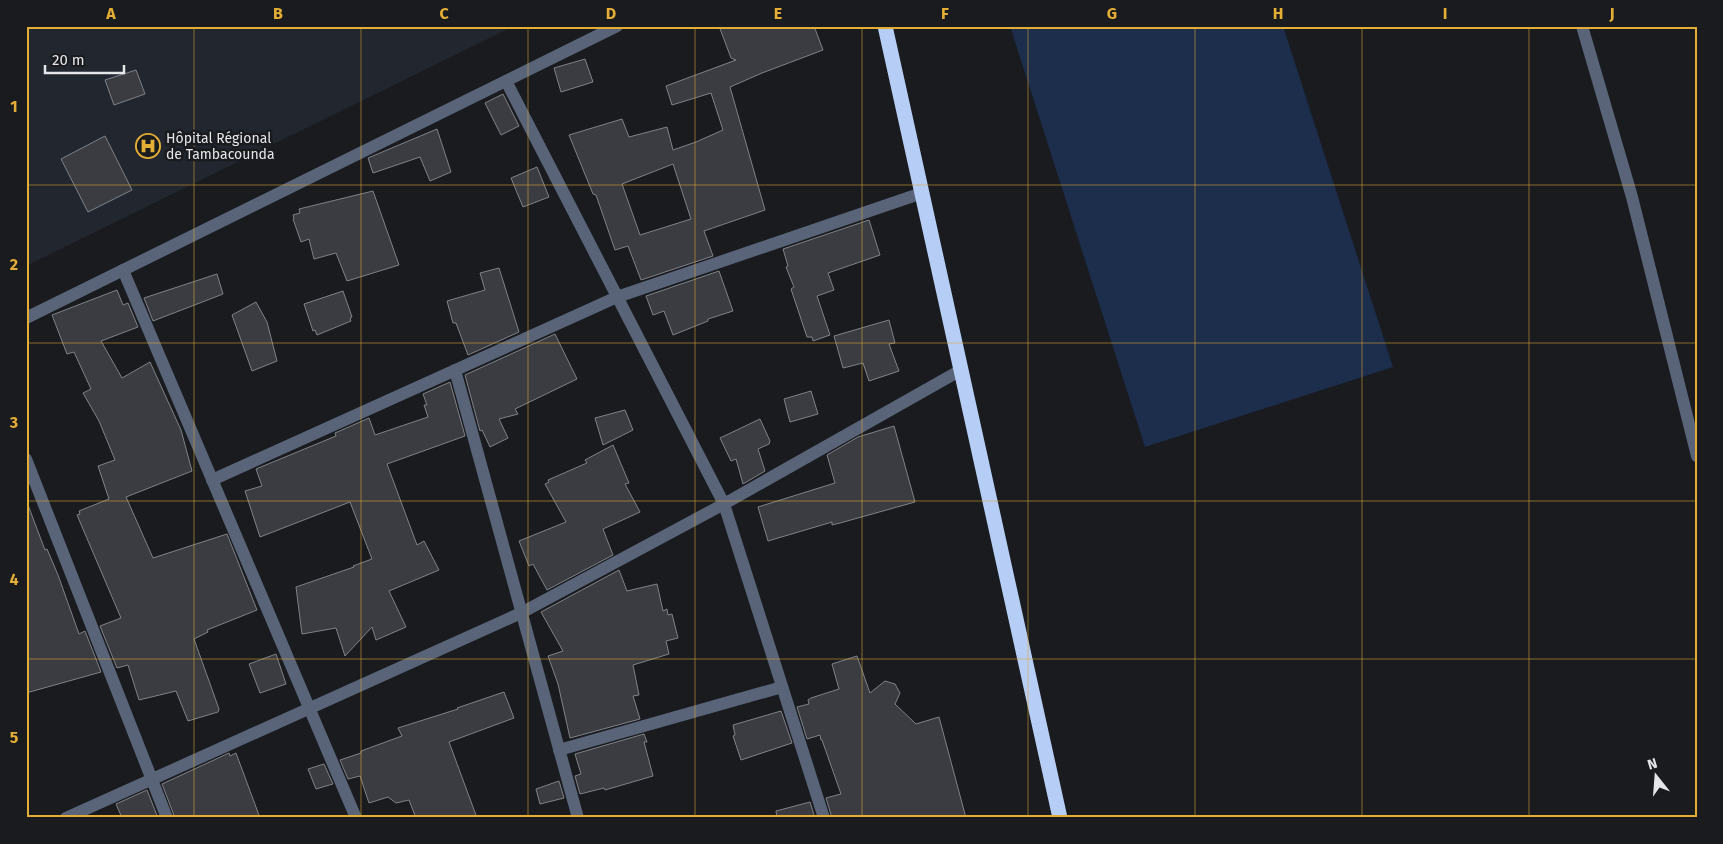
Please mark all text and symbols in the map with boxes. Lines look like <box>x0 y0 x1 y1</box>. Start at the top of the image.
text: A <box>105 4 116 23</box>
text: B <box>273 4 283 23</box>
text: C <box>439 4 449 23</box>
text: D <box>606 4 616 23</box>
text: E <box>774 4 782 23</box>
text: F <box>941 4 949 23</box>
text: G <box>1107 4 1117 23</box>
text: H <box>1273 4 1283 23</box>
text: I <box>1443 4 1447 23</box>
text: J <box>1608 4 1615 23</box>
scale bar <box>45 42 124 74</box>
text: 20 m <box>52 51 85 69</box>
text: 1 <box>10 97 18 116</box>
place label: Hôpital Régional de Tambacounda <box>166 130 275 163</box>
hospital icon: Hôpital Régional de Tambacounda <box>135 133 161 159</box>
text: 2 <box>10 255 18 274</box>
text: 3 <box>9 413 18 432</box>
text: 4 <box>9 570 19 589</box>
text: 5 <box>10 728 19 747</box>
north arrow <box>1630 752 1680 802</box>
text: N <box>1645 755 1659 774</box>

